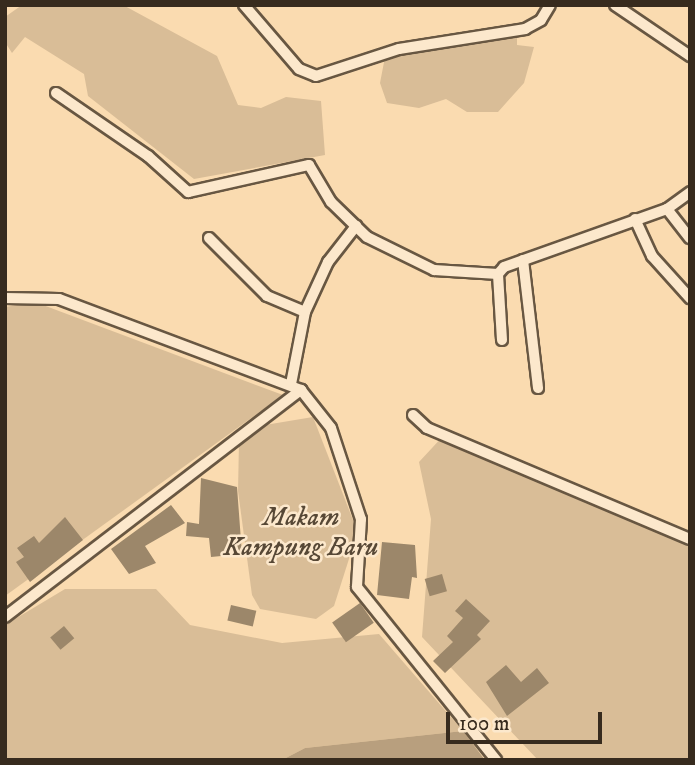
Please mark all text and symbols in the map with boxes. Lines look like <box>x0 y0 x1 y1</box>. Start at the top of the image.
park label: Makam Kampung Baru <box>224 502 378 564</box>
scale bar <box>450 698 606 742</box>
text: 100 m <box>459 711 510 737</box>

